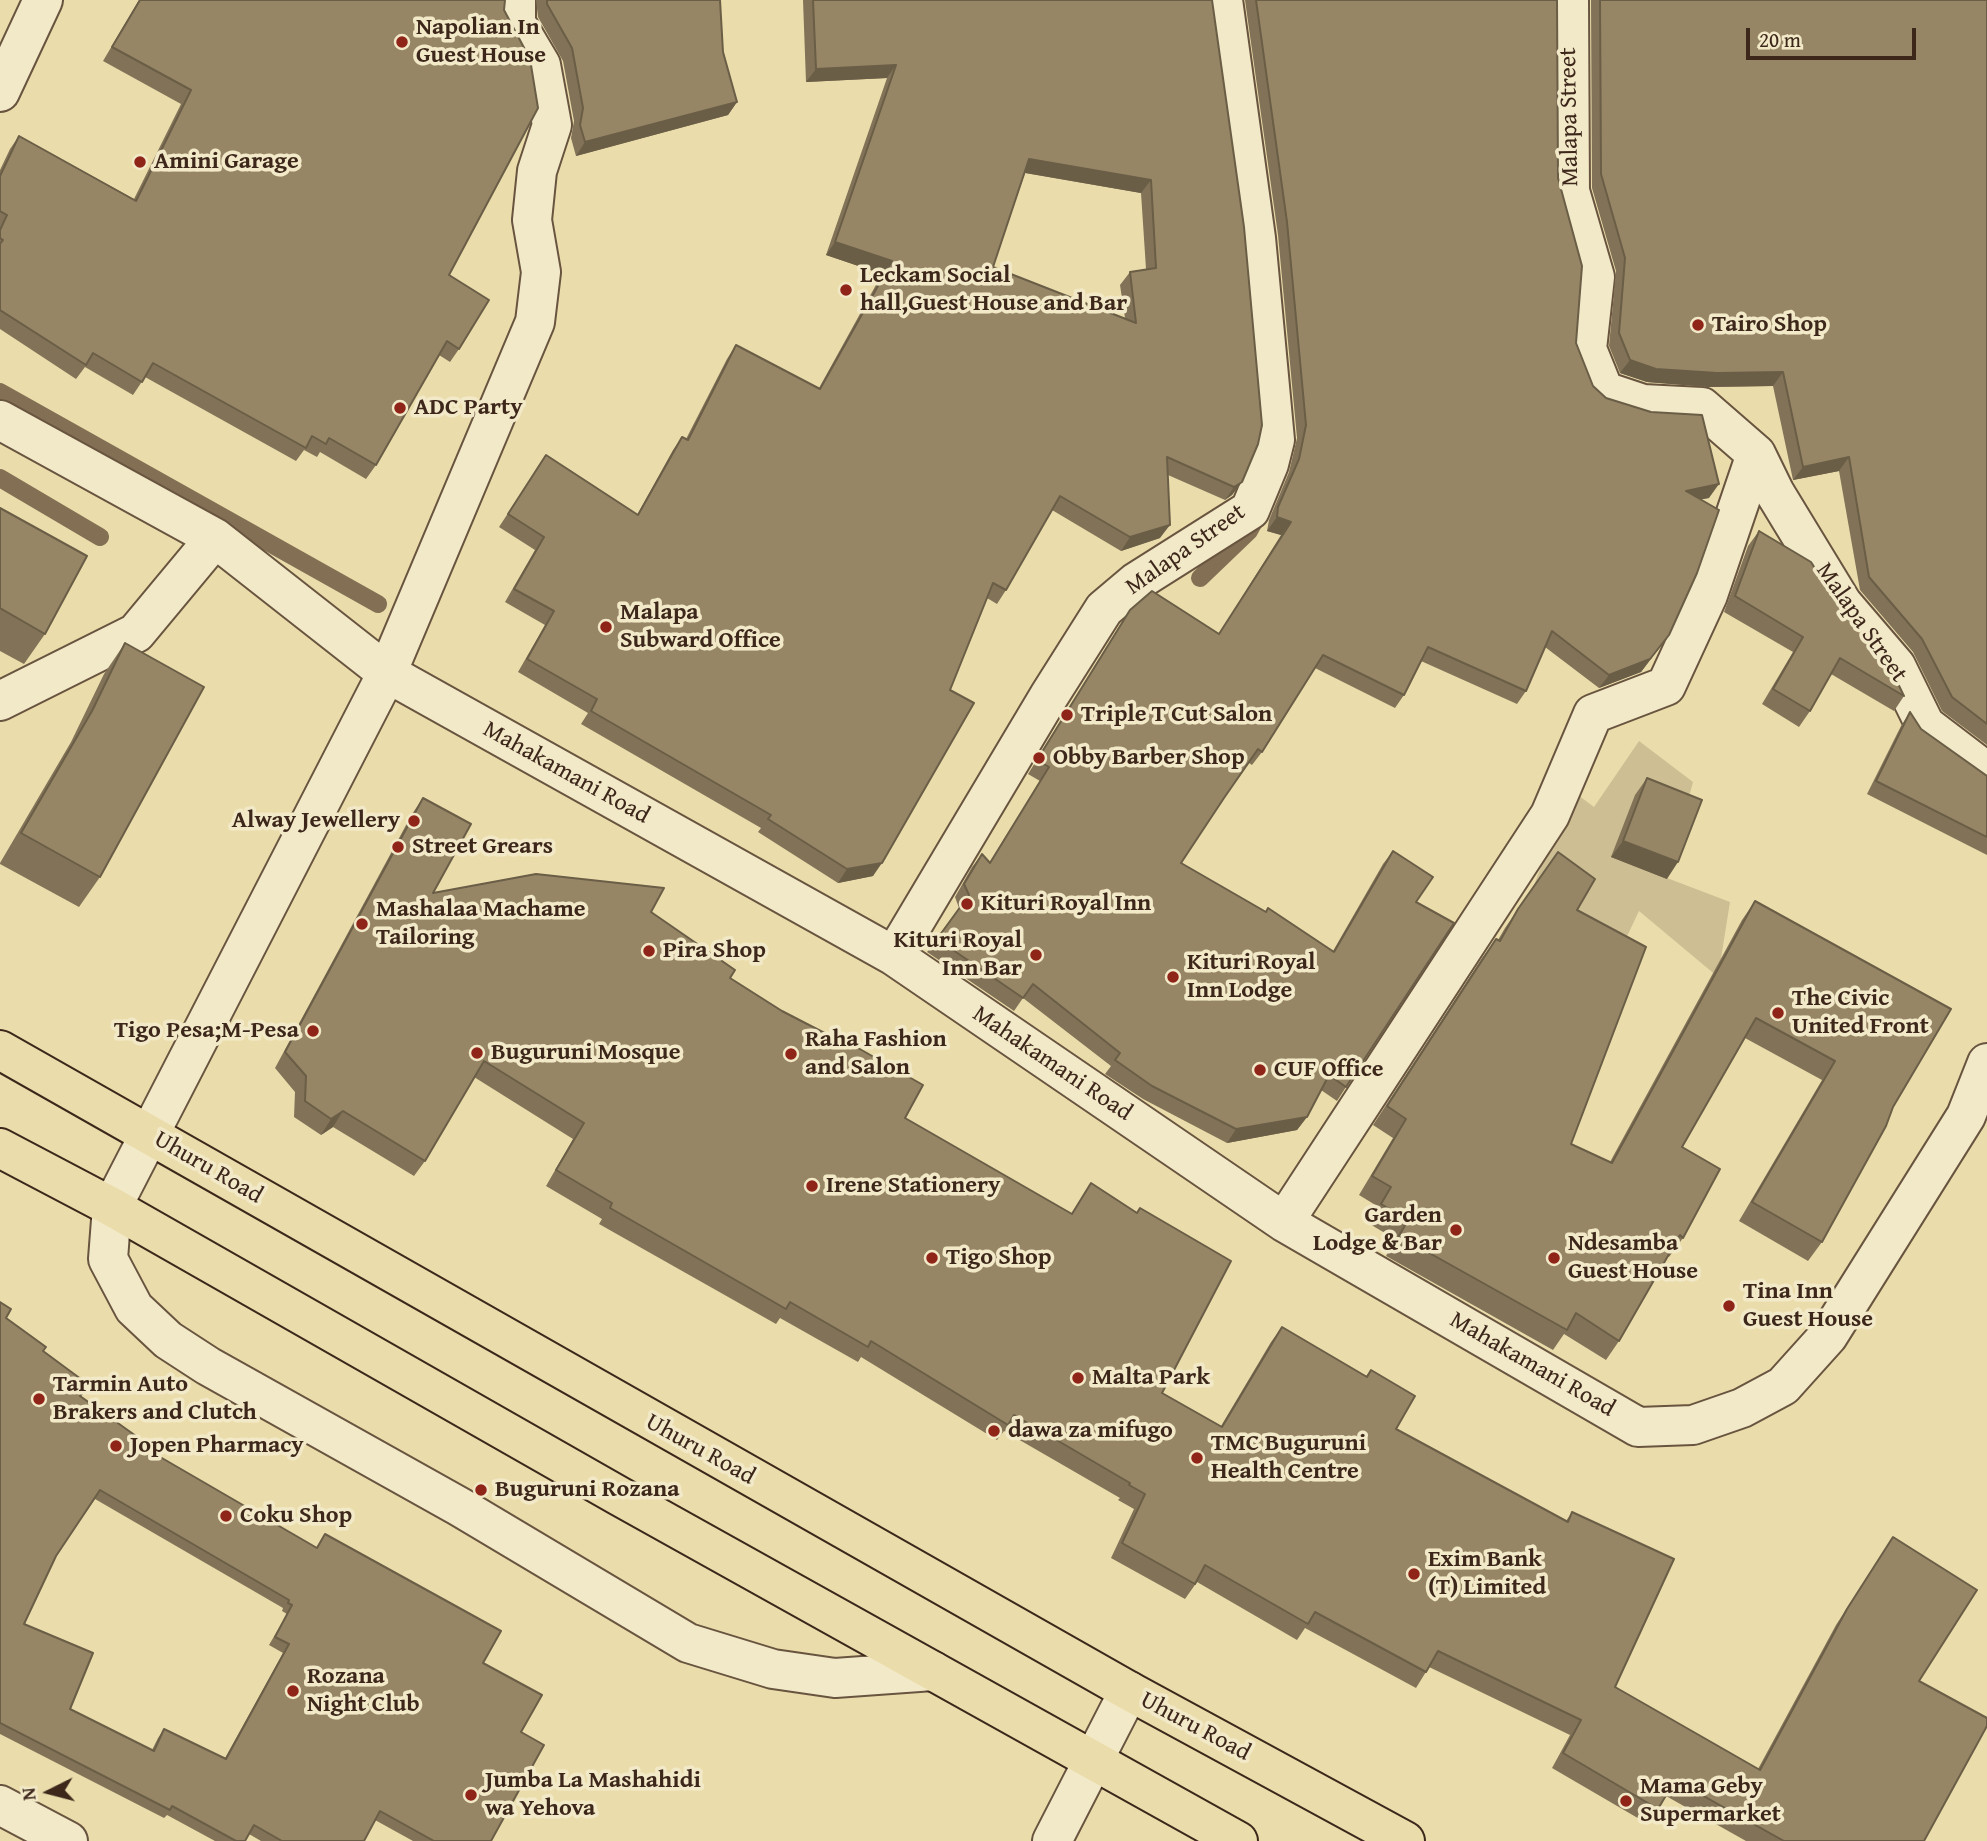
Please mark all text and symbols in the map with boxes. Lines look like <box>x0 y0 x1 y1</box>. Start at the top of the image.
place label: Napolian In Guest House <box>416 14 546 70</box>
scale bar <box>1749 14 1919 58</box>
text: 20 m <box>1759 24 1801 55</box>
marker: Napolian In Guest House <box>394 34 410 50</box>
street label: Malapa Street <box>1554 47 1586 187</box>
place label: Amini Garage <box>154 148 299 176</box>
marker: Amini Garage <box>132 154 148 170</box>
place label: Leckam Social hall,Guest House and Bar <box>860 262 1127 318</box>
marker: Leckam Social hall,Guest House and Bar <box>838 282 854 298</box>
place label: Tairo Shop <box>1712 311 1827 339</box>
marker: Tairo Shop <box>1690 317 1706 333</box>
place label: ADC Party <box>414 394 523 422</box>
marker: ADC Party <box>392 400 408 416</box>
street label: Malapa Street <box>1121 498 1251 602</box>
street label: Malapa Street <box>1809 558 1913 688</box>
place label: Malapa Subward Office <box>620 599 781 655</box>
marker: Malapa Subward Office <box>598 619 614 635</box>
place label: Triple T Cut Salon <box>1081 701 1272 729</box>
marker: Triple T Cut Salon <box>1059 707 1075 723</box>
street label: Mahakamani Road <box>478 715 654 831</box>
place label: Obby Barber Shop <box>1053 744 1245 772</box>
marker: Obby Barber Shop <box>1031 750 1047 766</box>
place label: Alway Jewellery <box>232 807 400 835</box>
marker: Alway Jewellery <box>406 813 422 829</box>
place label: Street Grears <box>412 833 553 861</box>
marker: Street Grears <box>390 839 406 855</box>
place label: Kituri Royal Inn <box>981 890 1151 918</box>
place label: Mashalaa Machame Tailoring <box>376 896 586 952</box>
marker: Kituri Royal Inn <box>959 896 975 912</box>
marker: Mashalaa Machame Tailoring <box>354 916 370 932</box>
place label: Kituri Royal Inn Bar <box>893 927 1022 983</box>
place label: Pira Shop <box>663 937 766 965</box>
marker: Pira Shop <box>641 943 657 959</box>
marker: Kituri Royal Inn Bar <box>1028 947 1044 963</box>
place label: Kituri Royal Inn Lodge <box>1187 949 1316 1005</box>
marker: Kituri Royal Inn Lodge <box>1165 969 1181 985</box>
place label: The Civic United Front <box>1792 985 1929 1041</box>
street label: Mahakamani Road <box>967 1000 1137 1128</box>
marker: The Civic United Front <box>1770 1005 1786 1021</box>
place label: Tigo Pesa;M-Pesa <box>114 1017 299 1045</box>
marker: Tigo Pesa;M-Pesa <box>305 1023 321 1039</box>
place label: Raha Fashion and Salon <box>805 1026 947 1082</box>
place label: Buguruni Mosque <box>491 1039 680 1067</box>
marker: Buguruni Mosque <box>469 1045 485 1061</box>
marker: Raha Fashion and Salon <box>783 1046 799 1062</box>
place label: CUF Office <box>1274 1056 1384 1084</box>
marker: CUF Office <box>1252 1062 1268 1078</box>
street label: Uhuru Road <box>149 1125 267 1211</box>
place label: Irene Stationery <box>826 1172 1000 1200</box>
marker: Irene Stationery <box>804 1178 820 1194</box>
place label: Garden Lodge & Bar <box>1313 1202 1442 1258</box>
marker: Garden Lodge & Bar <box>1448 1222 1464 1238</box>
place label: Ndesamba Guest House <box>1568 1230 1698 1286</box>
place label: Tigo Shop <box>946 1244 1052 1272</box>
marker: Tigo Shop <box>924 1250 940 1266</box>
marker: Ndesamba Guest House <box>1546 1250 1562 1266</box>
place label: Tina Inn Guest House <box>1743 1278 1873 1334</box>
marker: Tina Inn Guest House <box>1721 1298 1737 1314</box>
street label: Mahakamani Road <box>1444 1306 1620 1424</box>
place label: Malta Park <box>1092 1364 1210 1392</box>
marker: Malta Park <box>1070 1370 1086 1386</box>
place label: Tarmin Auto Brakers and Clutch <box>53 1371 257 1427</box>
marker: Tarmin Auto Brakers and Clutch <box>31 1391 47 1407</box>
street label: Uhuru Road <box>640 1408 760 1492</box>
place label: dawa za mifugo <box>1008 1417 1173 1445</box>
marker: dawa za mifugo <box>986 1423 1002 1439</box>
place label: TMC Buguruni Health Centre <box>1211 1430 1366 1486</box>
place label: Jopen Pharmacy <box>130 1432 304 1460</box>
marker: Jopen Pharmacy <box>108 1438 124 1454</box>
marker: TMC Buguruni Health Centre <box>1189 1450 1205 1466</box>
place label: Buguruni Rozana <box>495 1476 680 1504</box>
marker: Buguruni Rozana <box>473 1482 489 1498</box>
place label: Coku Shop <box>240 1502 352 1530</box>
marker: Coku Shop <box>218 1508 234 1524</box>
place label: Exim Bank (T) Limited <box>1428 1546 1546 1602</box>
marker: Exim Bank (T) Limited <box>1406 1566 1422 1582</box>
place label: Rozana Night Club <box>307 1663 420 1719</box>
marker: Rozana Night Club <box>285 1683 301 1699</box>
street label: Uhuru Road <box>1135 1686 1255 1768</box>
north arrow <box>14 1757 84 1827</box>
place label: Jumba La Mashahidi wa Yehova <box>485 1767 701 1823</box>
place label: Mama Geby Supermarket <box>1640 1773 1781 1829</box>
text: N <box>14 1786 43 1802</box>
marker: Jumba La Mashahidi wa Yehova <box>463 1787 479 1803</box>
marker: Mama Geby Supermarket <box>1618 1793 1634 1809</box>

